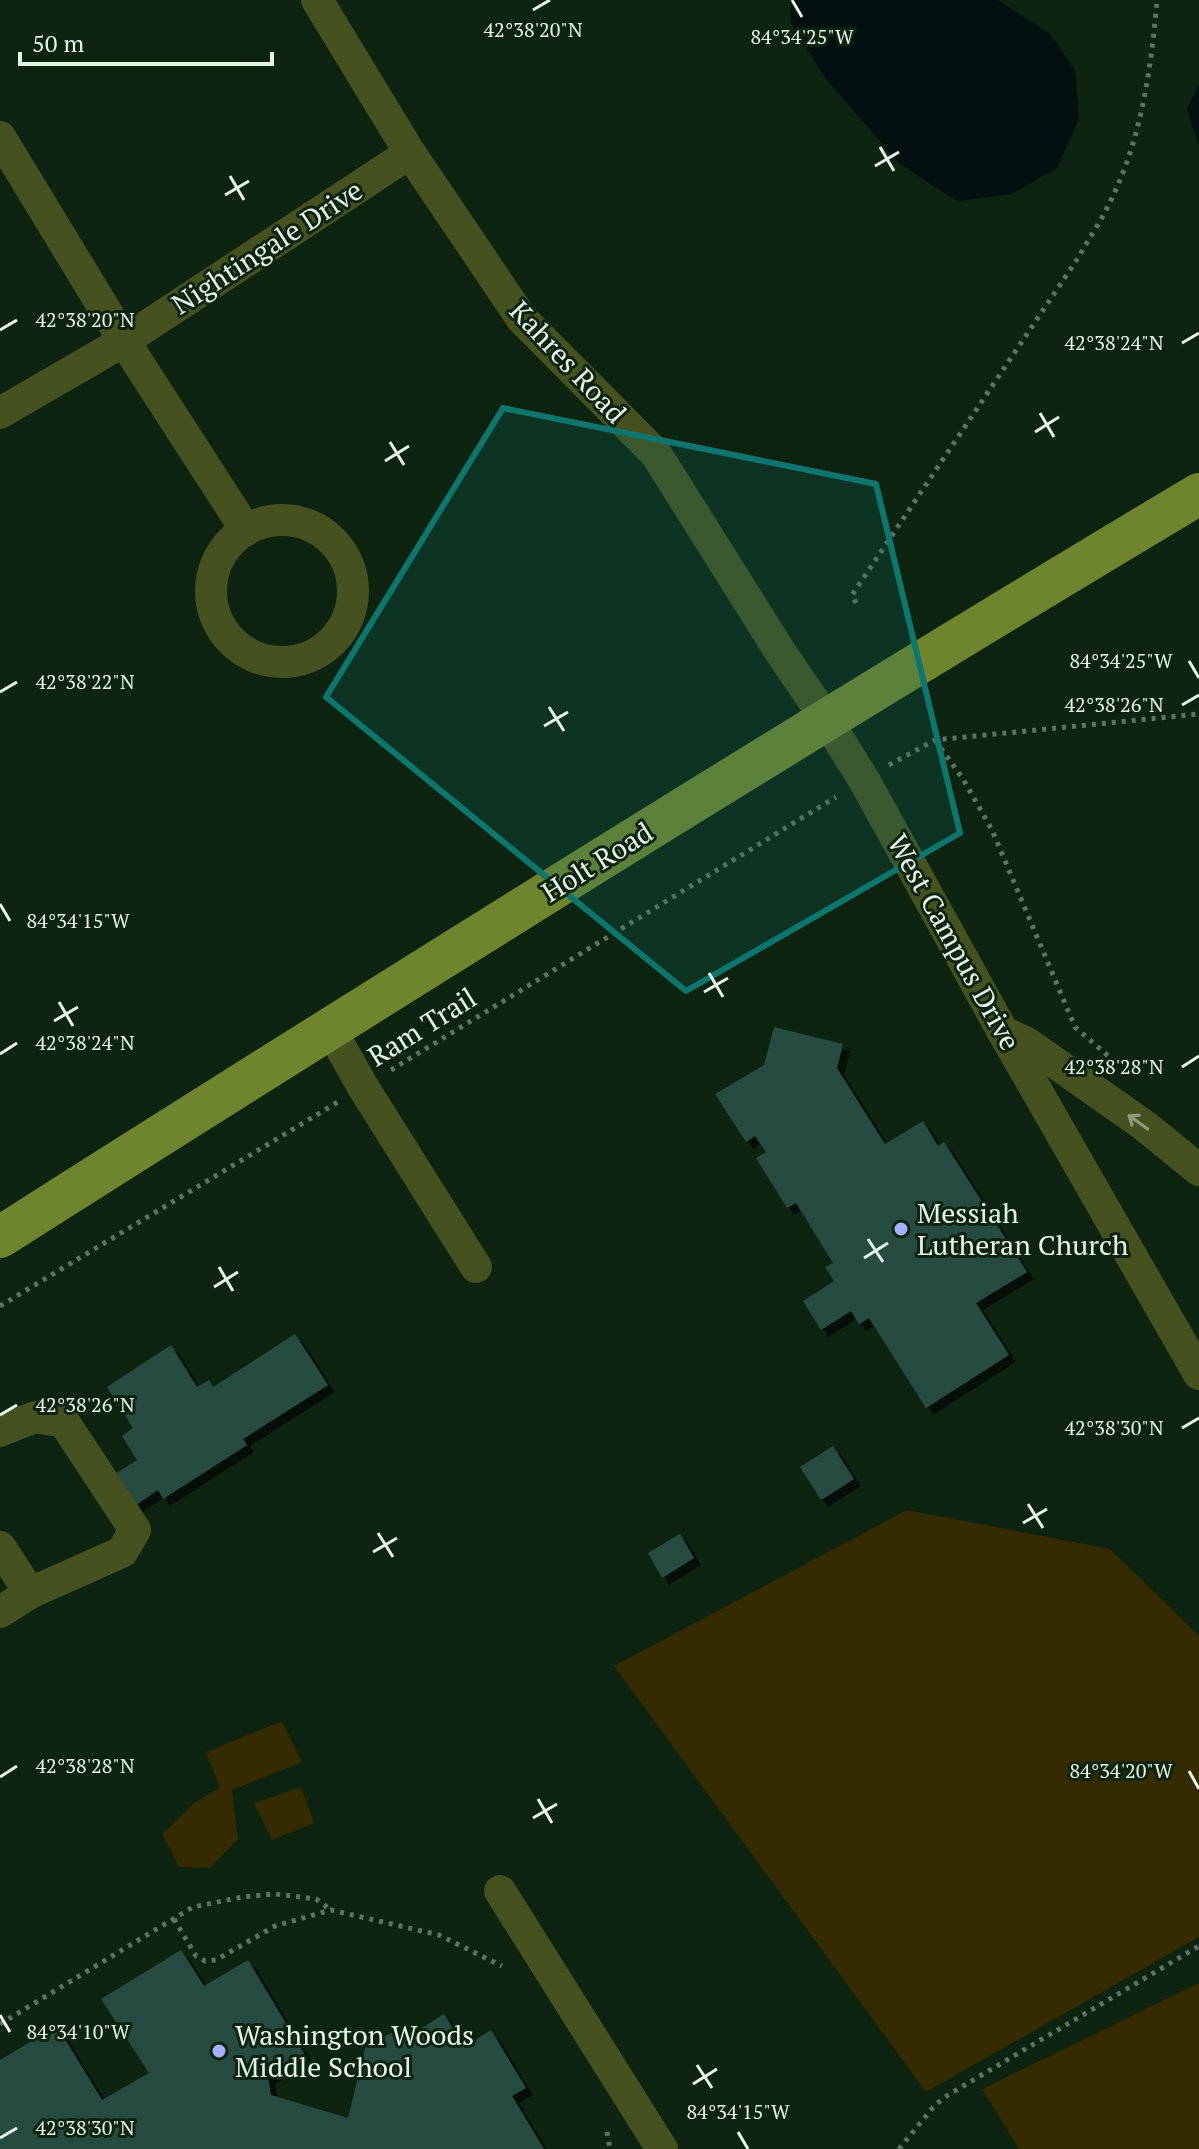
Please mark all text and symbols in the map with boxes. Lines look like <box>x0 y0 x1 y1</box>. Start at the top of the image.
scale bar <box>20 16 272 66</box>
text: 42°38'20"N <box>483 16 583 43</box>
text: 84°34'25"W <box>750 23 854 50</box>
text: 50 m <box>32 27 84 59</box>
street label: Nightingale Drive <box>164 171 369 322</box>
street label: Kahres Road <box>502 292 635 431</box>
text: 42°38'20"N <box>35 306 135 333</box>
text: 42°38'24"N <box>1064 329 1164 356</box>
text: 84°34'25"W <box>1069 647 1173 674</box>
text: 42°38'22"N <box>35 668 135 695</box>
text: 42°38'26"N <box>1064 691 1164 718</box>
street label: Holt Road <box>534 813 659 910</box>
street label: West Campus Drive <box>880 827 1029 1056</box>
text: 84°34'15"W <box>26 907 130 934</box>
street label: Ram Trail <box>361 979 483 1074</box>
text: 42°38'24"N <box>35 1029 135 1056</box>
text: 42°38'28"N <box>1064 1053 1164 1080</box>
one-way arrow <box>1128 1113 1149 1130</box>
place label: Messiah Lutheran Church <box>917 1194 1128 1263</box>
marker: Messiah Lutheran Church <box>892 1220 910 1238</box>
text: 42°38'26"N <box>35 1391 135 1418</box>
text: 42°38'30"N <box>1064 1414 1164 1441</box>
text: 42°38'28"N <box>35 1752 135 1779</box>
text: 84°34'20"W <box>1069 1757 1173 1784</box>
place label: Washington Woods Middle School <box>235 2016 474 2085</box>
text: 84°34'10"W <box>26 2018 130 2045</box>
marker: Washington Woods Middle School <box>210 2042 228 2060</box>
text: 84°34'15"W <box>686 2098 790 2125</box>
text: 42°38'30"N <box>35 2114 135 2141</box>

